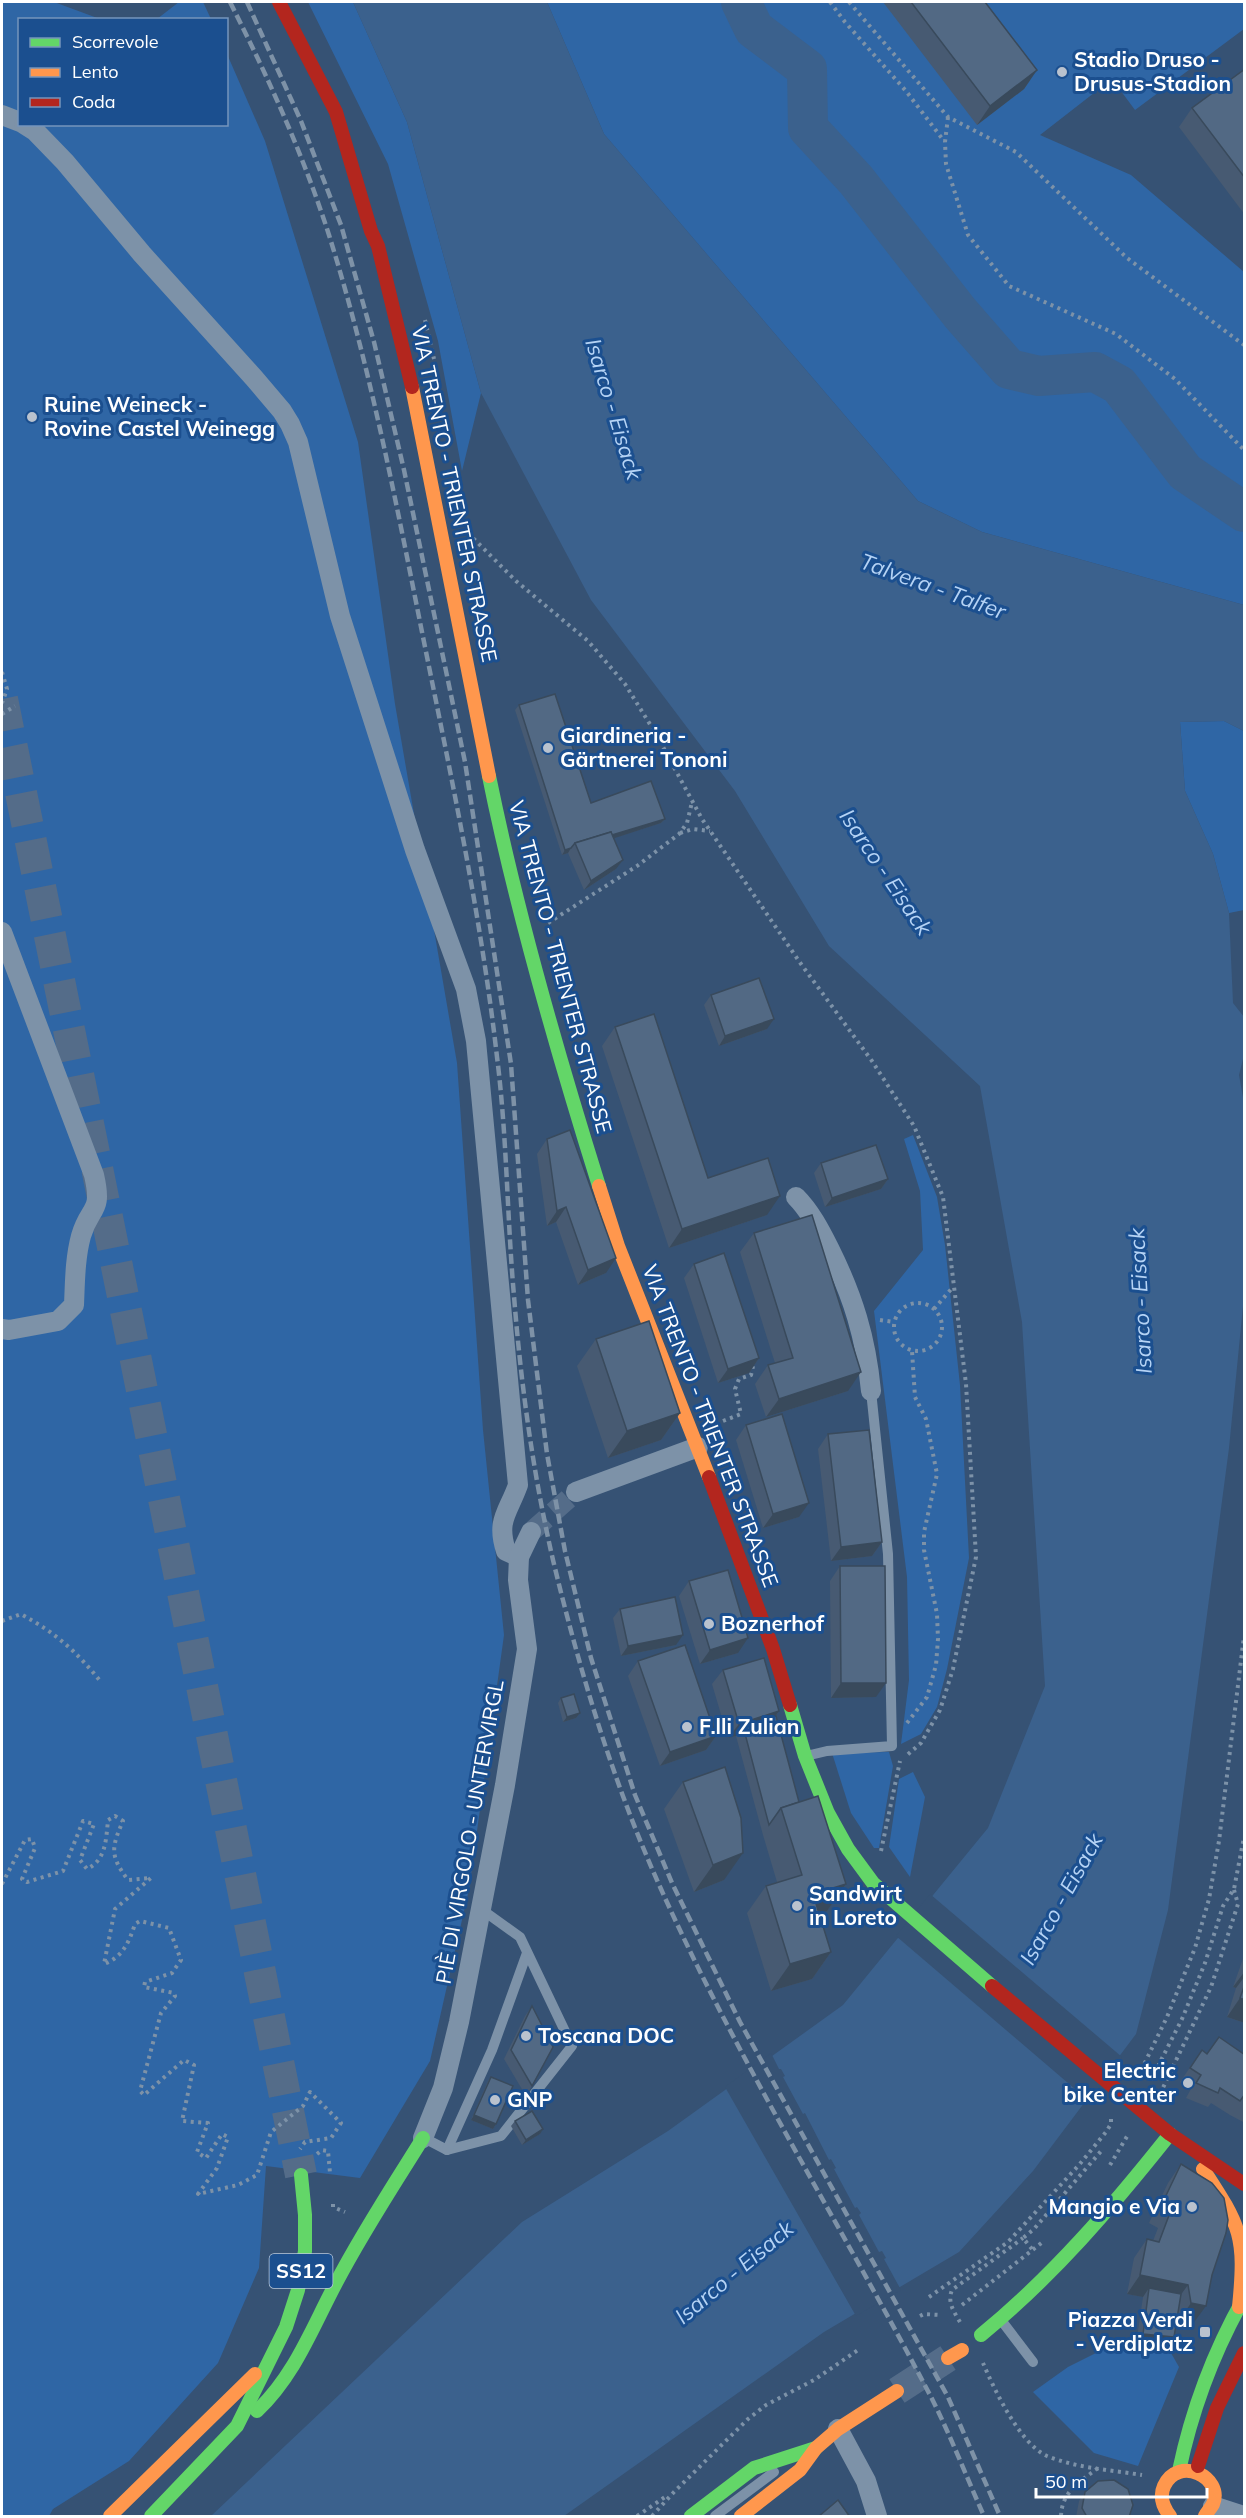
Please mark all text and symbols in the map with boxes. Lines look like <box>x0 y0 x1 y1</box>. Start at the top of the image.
legend <box>18 18 228 126</box>
text: Scorrevole <box>72 30 159 53</box>
place label: Stadio Druso - Drusus-Stadion <box>1074 46 1231 96</box>
text: Lento <box>72 60 119 83</box>
marker: Stadio Druso - Drusus-Stadion <box>1055 65 1069 79</box>
text: Coda <box>72 90 116 113</box>
street label: VIA TRENTO - TRIENTER STRASSE <box>407 323 503 664</box>
water label: Isarco - Eisack <box>579 335 649 484</box>
place label: Ruine Weineck - Rovine Castel Weinegg <box>44 391 275 441</box>
marker: Ruine Weineck - Rovine Castel Weinegg <box>25 410 39 424</box>
water label: Talvera - Talfer <box>856 547 1010 626</box>
place label: Giardineria - Gärtnerei Tononi <box>560 722 727 772</box>
marker: Giardineria - Gärtnerei Tononi <box>541 741 555 755</box>
street label: VIA TRENTO - TRIENTER STRASSE <box>504 797 618 1136</box>
water label: Isarco - Eisack <box>833 804 939 941</box>
water label: Isarco - Eisack <box>1122 1227 1158 1375</box>
street label: VIA TRENTO - TRIENTER STRASSE <box>637 1261 785 1591</box>
place label: Boznerhof <box>721 1610 825 1636</box>
marker: Boznerhof <box>702 1617 716 1631</box>
street label: PIÈ DI VIRGOLO - UNTERVIRGL <box>429 1677 509 1986</box>
place label: F.lli Zulian <box>699 1713 800 1739</box>
marker: F.lli Zulian <box>680 1720 694 1734</box>
water label: Isarco - Eisack <box>1013 1828 1109 1970</box>
place label: Sandwirt in Loreto <box>809 1880 902 1930</box>
marker: Sandwirt in Loreto <box>790 1899 804 1913</box>
place label: Toscana DOC <box>538 2022 674 2048</box>
marker: Toscana DOC <box>519 2029 533 2043</box>
place label: Electric bike Center <box>1063 2057 1177 2107</box>
marker: Electric bike Center <box>1181 2076 1195 2090</box>
place label: GNP <box>507 2086 552 2112</box>
marker: GNP <box>488 2093 502 2107</box>
place label: Mangio e Via <box>1048 2193 1180 2219</box>
marker: Mangio e Via <box>1185 2200 1199 2214</box>
water label: Isarco - Eisack <box>669 2214 800 2330</box>
road number: SS12 <box>270 2254 332 2288</box>
place label: Piazza Verdi - Verdiplatz <box>1068 2306 1193 2356</box>
marker: Piazza Verdi - Verdiplatz <box>1198 2325 1212 2339</box>
scale bar <box>1036 2461 1207 2499</box>
text: 50 m <box>1045 2470 1087 2493</box>

